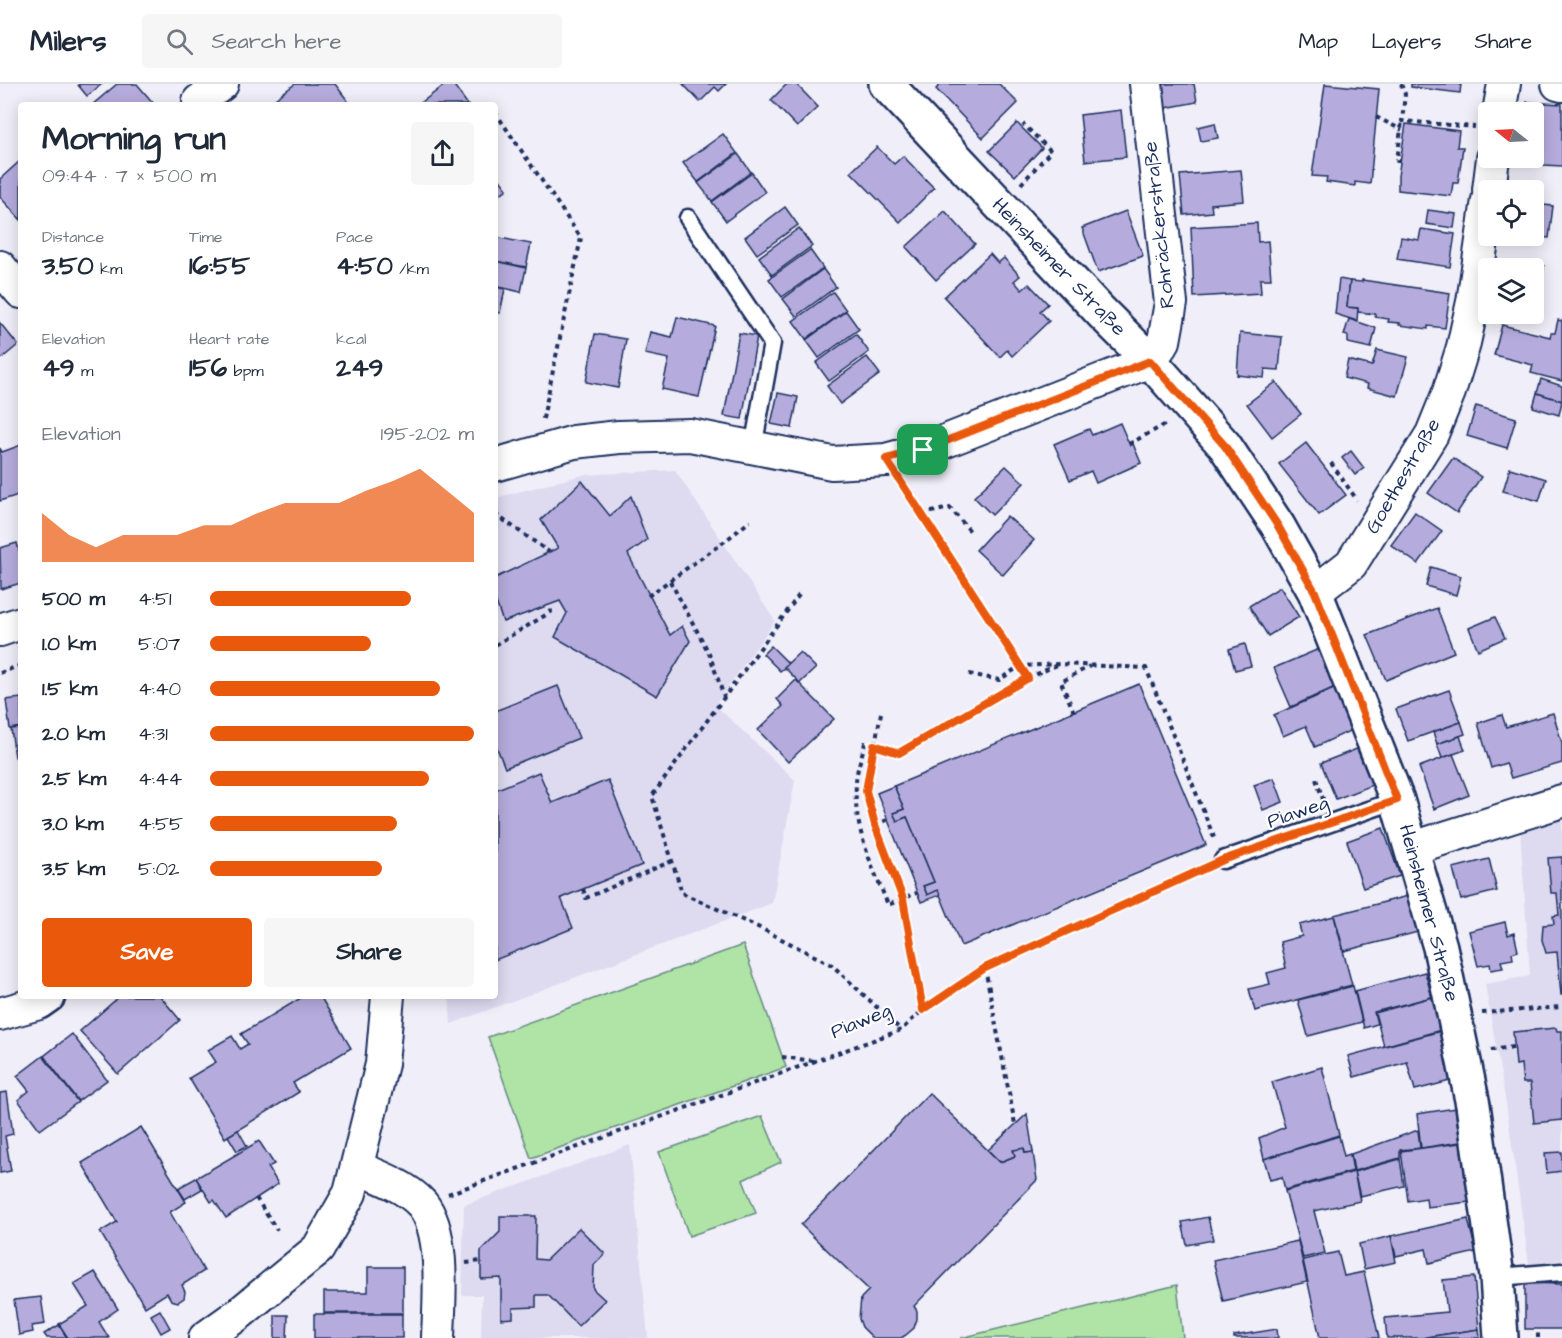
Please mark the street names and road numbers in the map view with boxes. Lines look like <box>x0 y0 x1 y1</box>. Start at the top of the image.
street label: Rohräckerstraße <box>1136 140 1182 310</box>
street label: Heinsheimer Straße <box>986 192 1133 342</box>
street label: Goethestraße <box>1359 413 1447 539</box>
street label: Piaweg <box>1264 788 1333 836</box>
street label: Heinsheimer Straße <box>1392 821 1466 1005</box>
street label: Piaweg <box>826 996 896 1047</box>

